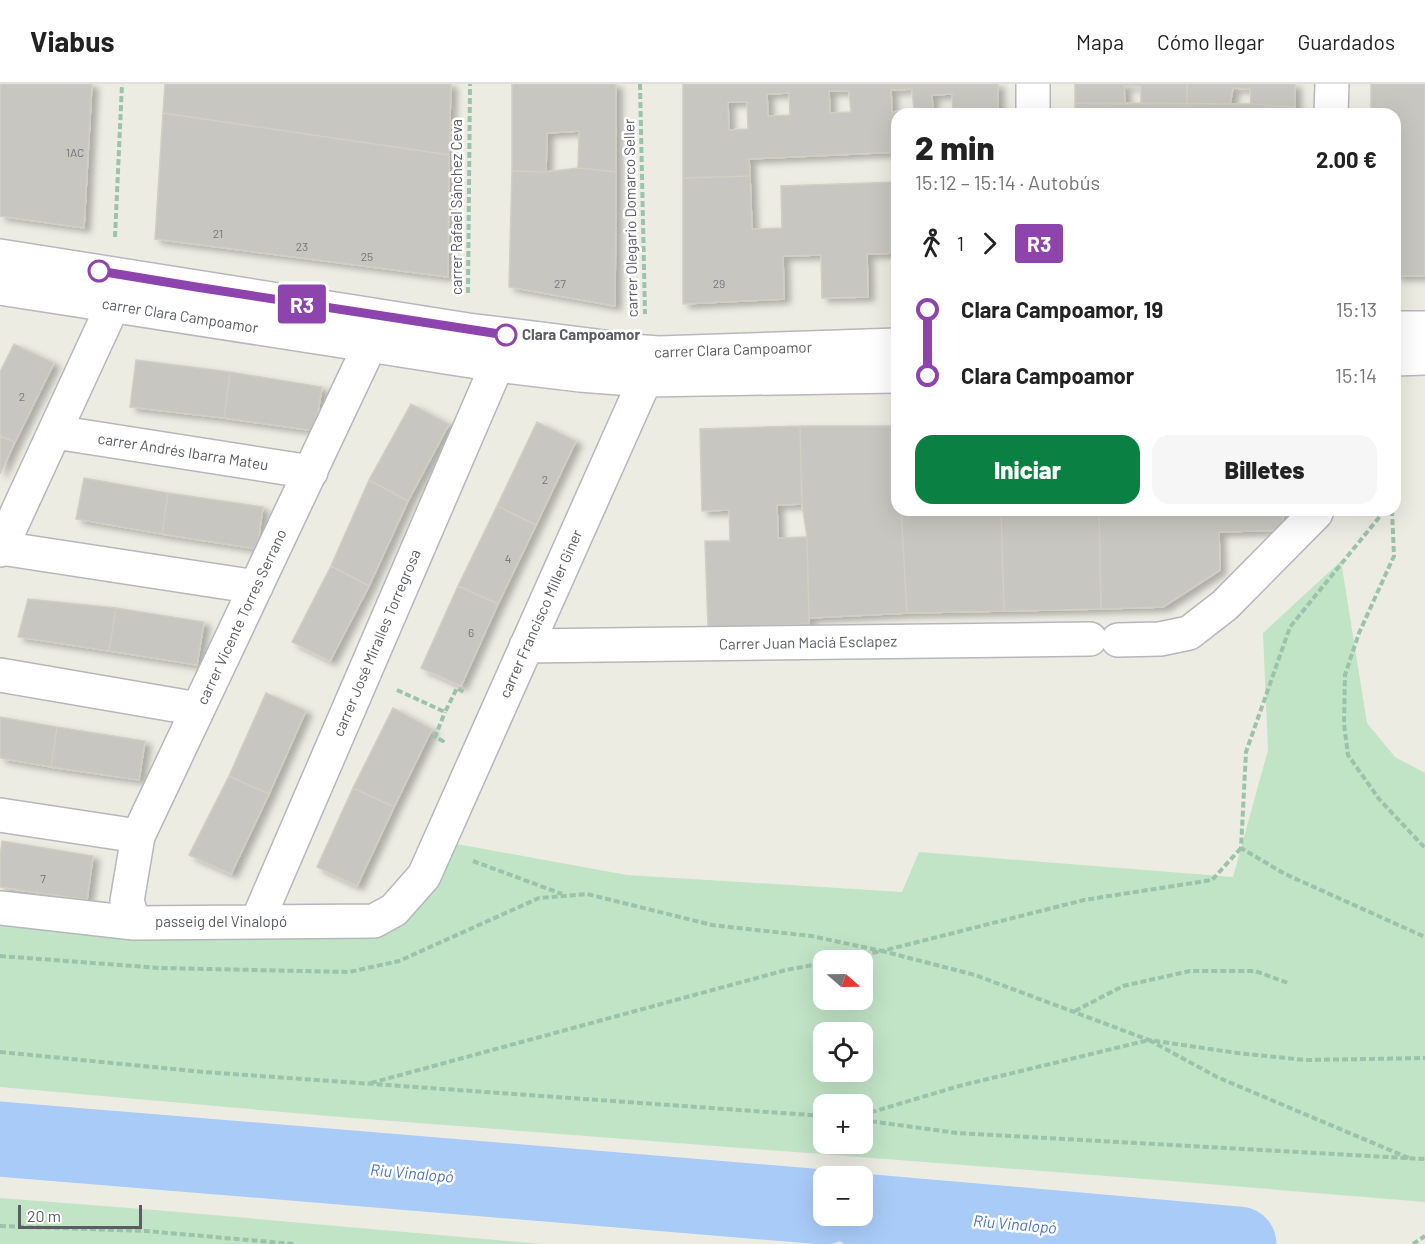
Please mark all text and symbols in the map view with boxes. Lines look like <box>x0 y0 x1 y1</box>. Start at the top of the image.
text: Viabus <box>30 24 115 58</box>
text: Mapa <box>1076 29 1124 54</box>
text: Cómo llegar <box>1157 29 1264 54</box>
text: Guardados <box>1297 29 1395 54</box>
street label: carrer Olegario Domarco Seller <box>619 118 641 317</box>
street label: carrer Rafael Sánchez Ceva <box>447 119 465 295</box>
text: 2 min <box>915 127 995 167</box>
house number: 1AC <box>66 145 84 159</box>
text: 2.00 € <box>1316 146 1377 172</box>
text: 15:12 – 15:14 · Autobús <box>915 170 1100 194</box>
house number: 21 <box>213 226 223 240</box>
icon: walk <box>915 227 948 260</box>
icon: forward <box>973 227 1006 260</box>
text: 1 <box>957 231 964 255</box>
text: R3 <box>1027 231 1051 256</box>
house number: 23 <box>296 239 308 253</box>
house number: 25 <box>361 249 373 263</box>
unlabelled marker <box>88 260 110 282</box>
house number: 27 <box>554 276 566 290</box>
house number: 29 <box>713 276 725 290</box>
line badge: R3 <box>275 284 329 324</box>
text: R3 <box>290 292 314 317</box>
street label: carrer Clara Campoamor <box>101 294 260 336</box>
text: Clara Campoamor, 19 <box>961 296 1163 322</box>
text: 15:13 <box>1336 297 1377 321</box>
marker: Clara Campoamor <box>495 324 517 346</box>
place label: Clara Campoamor <box>522 325 640 343</box>
street label: carrer Clara Campoamor <box>654 337 813 361</box>
text: Clara Campoamor <box>961 362 1134 388</box>
text: 15:14 <box>1335 363 1377 387</box>
house number: 2 <box>19 389 25 403</box>
street label: carrer Andrés Ibarra Mateu <box>97 429 270 473</box>
button: Iniciar <box>915 435 1140 504</box>
button: Billetes <box>1152 435 1377 504</box>
house number: 2 <box>542 472 548 486</box>
street label: carrer Vicente Torres Serrano <box>192 526 290 707</box>
street label: carrer Francisco Miller Giner <box>495 526 586 701</box>
street label: carrer José Miralles Torregrosa <box>328 546 424 739</box>
house number: 4 <box>505 551 511 565</box>
house number: 6 <box>468 625 474 639</box>
street label: Carrer Juan Maciá Esclapez <box>719 631 898 653</box>
house number: 7 <box>40 871 46 885</box>
street label: passeig del Vinalopó <box>155 912 287 930</box>
north arrow <box>813 950 873 1010</box>
map controls <box>813 950 873 1226</box>
button: locate <box>813 1022 873 1082</box>
button: + <box>813 1094 873 1154</box>
water label: Riu Vinalopó <box>370 1159 455 1186</box>
button: − <box>813 1166 873 1226</box>
scale bar <box>18 1202 142 1230</box>
text: 20 m <box>27 1206 61 1225</box>
water label: Riu Vinalopó <box>973 1210 1058 1237</box>

